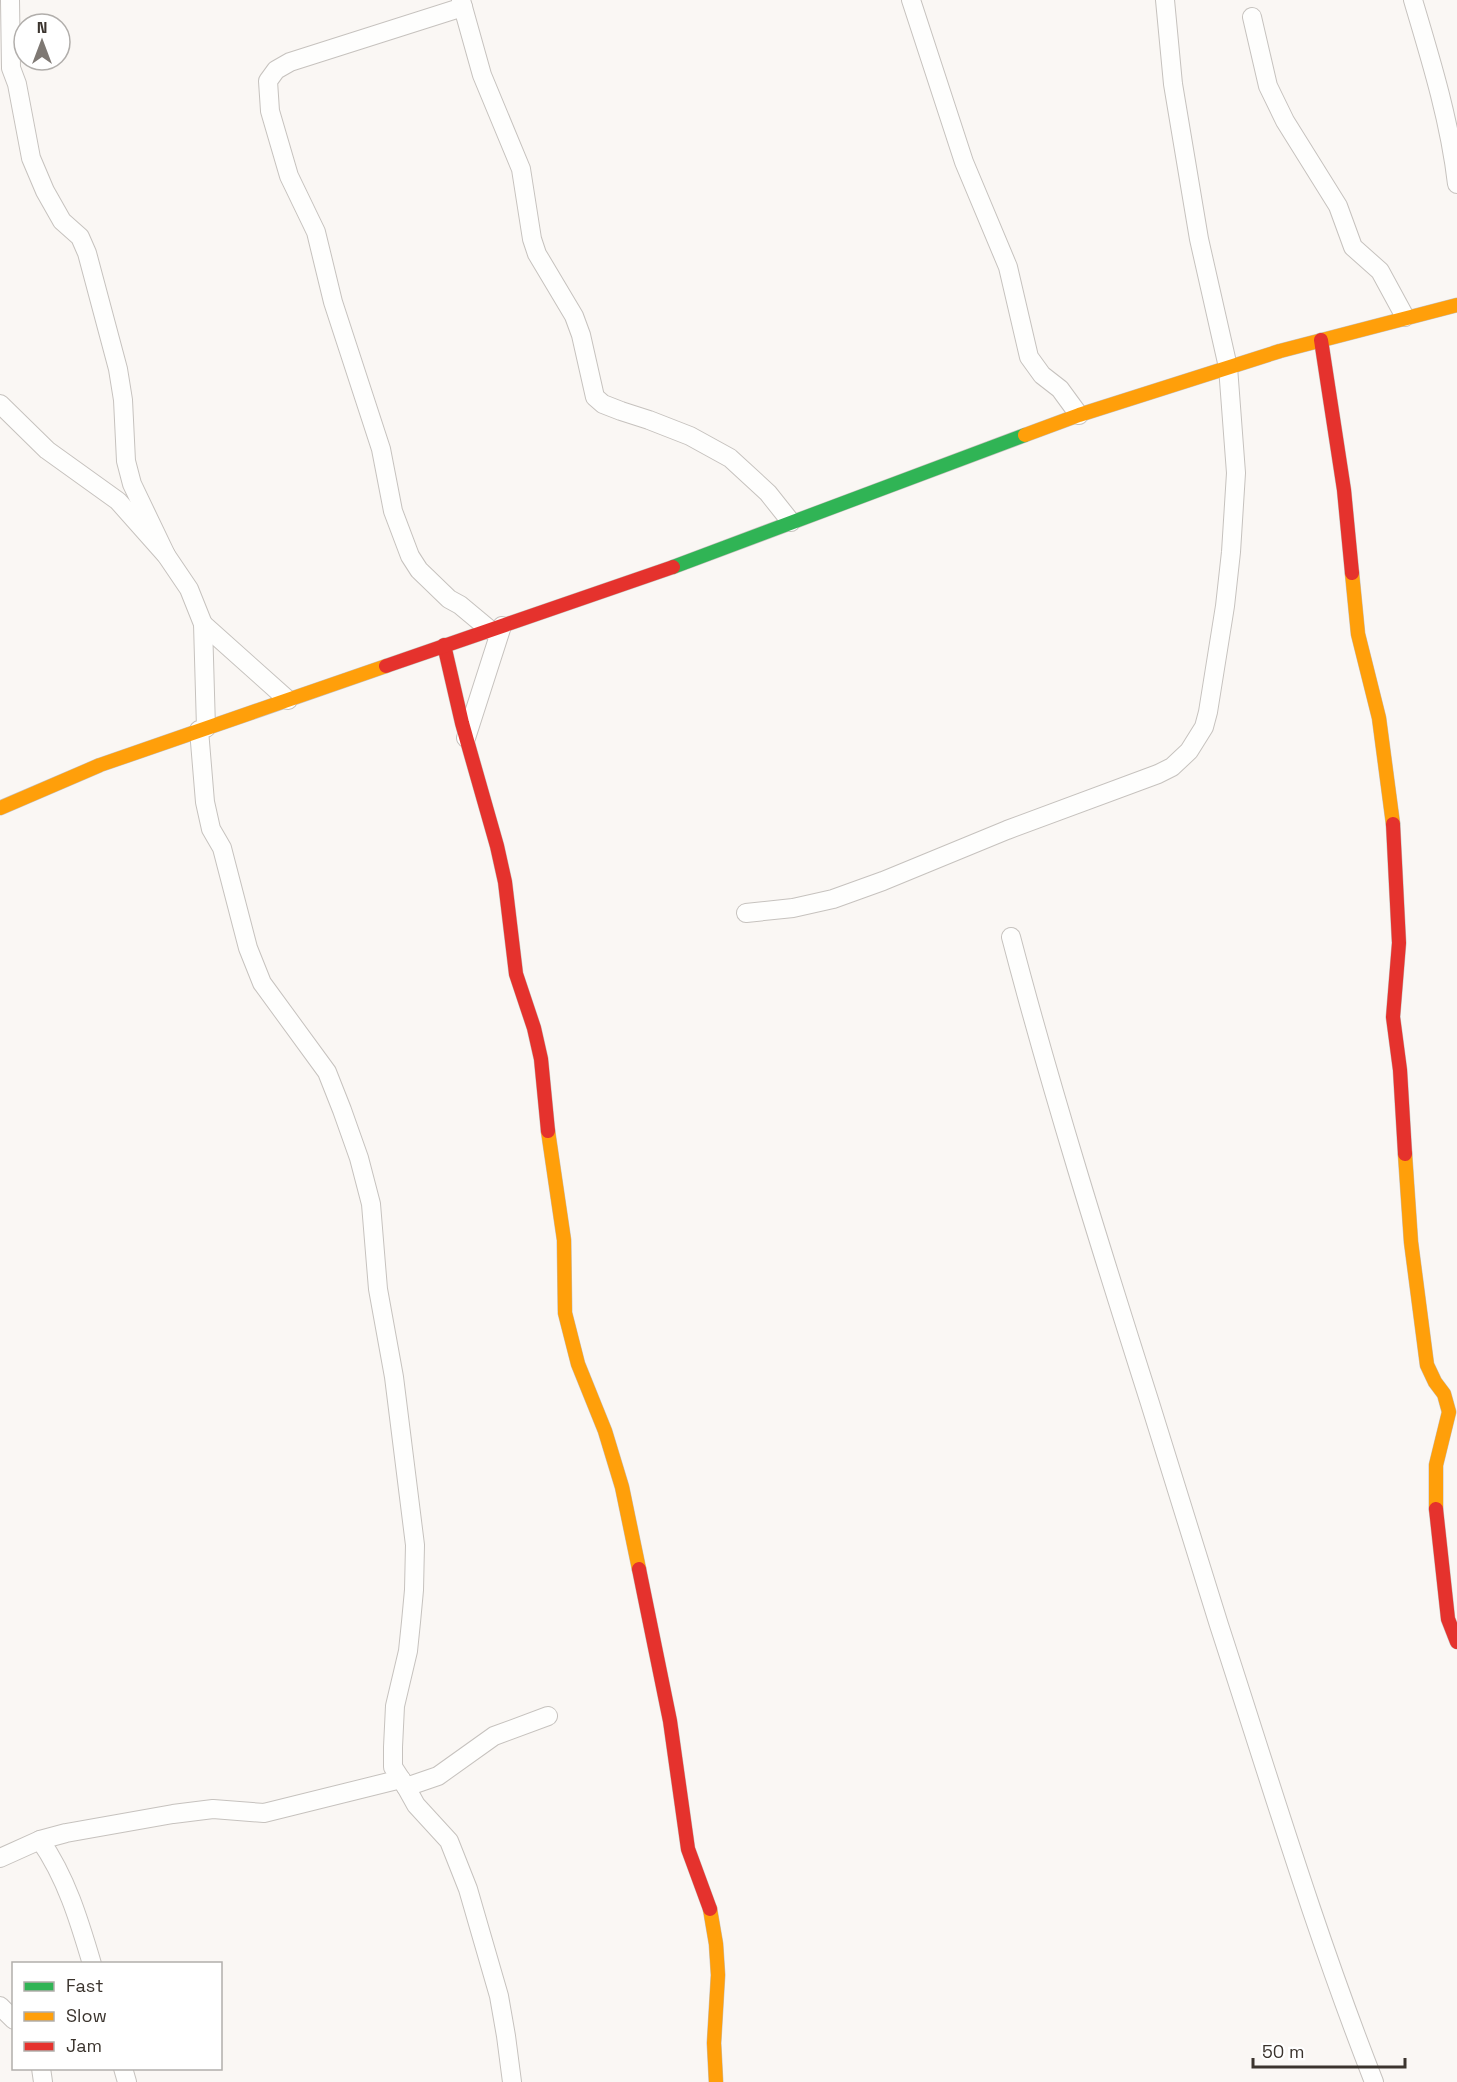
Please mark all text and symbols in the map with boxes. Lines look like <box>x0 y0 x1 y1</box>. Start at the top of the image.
north arrow <box>12 12 72 72</box>
text: N <box>37 17 47 38</box>
legend <box>12 1962 222 2070</box>
text: Fast <box>66 1974 103 1997</box>
text: Slow <box>66 2004 107 2027</box>
scale bar <box>1253 2031 1404 2069</box>
text: Jam <box>66 2034 102 2057</box>
text: 50 m <box>1262 2040 1304 2063</box>

